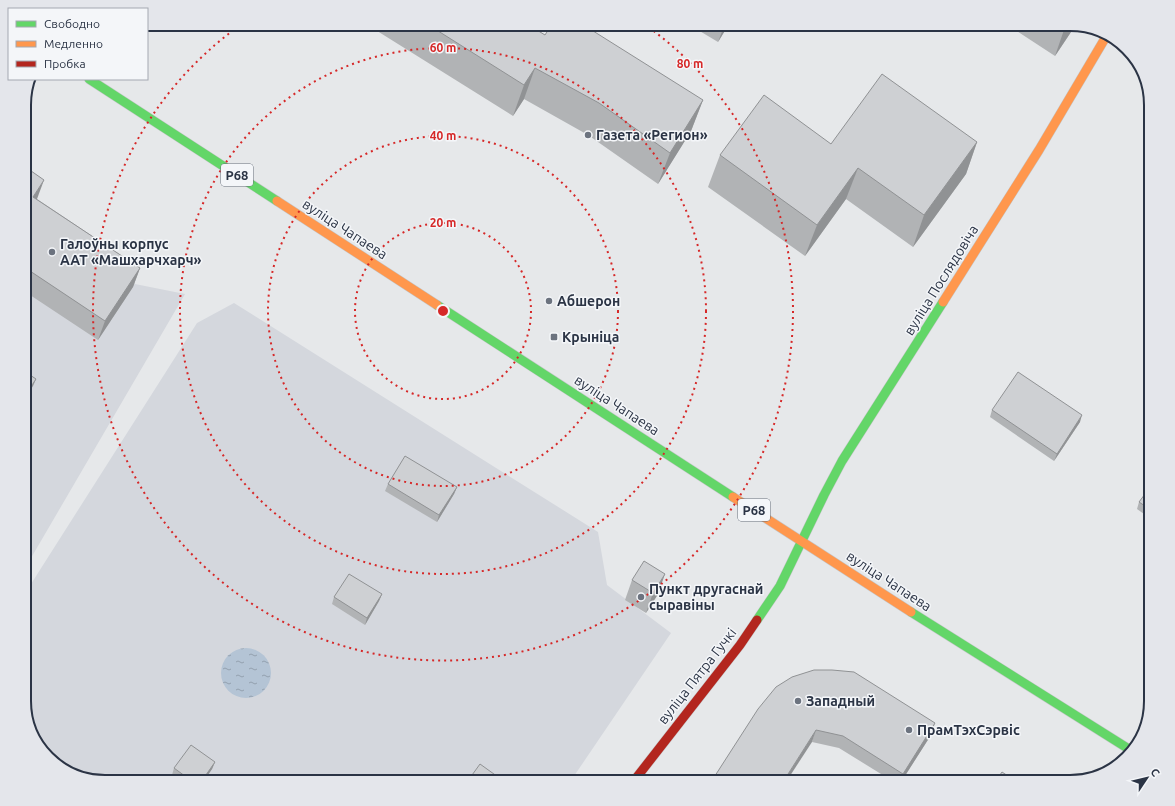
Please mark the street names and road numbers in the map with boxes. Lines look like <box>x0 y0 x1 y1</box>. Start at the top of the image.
road number: Р68 <box>221 164 253 186</box>
street label: вуліца Чапаева <box>300 196 390 262</box>
street label: вуліца Послядовіча <box>901 222 981 338</box>
street label: вуліца Чапаева <box>572 372 662 438</box>
road number: Р68 <box>738 499 770 521</box>
street label: вуліца Чапаева <box>844 548 934 614</box>
street label: вуліца Пятра Гучкі <box>655 625 739 727</box>

